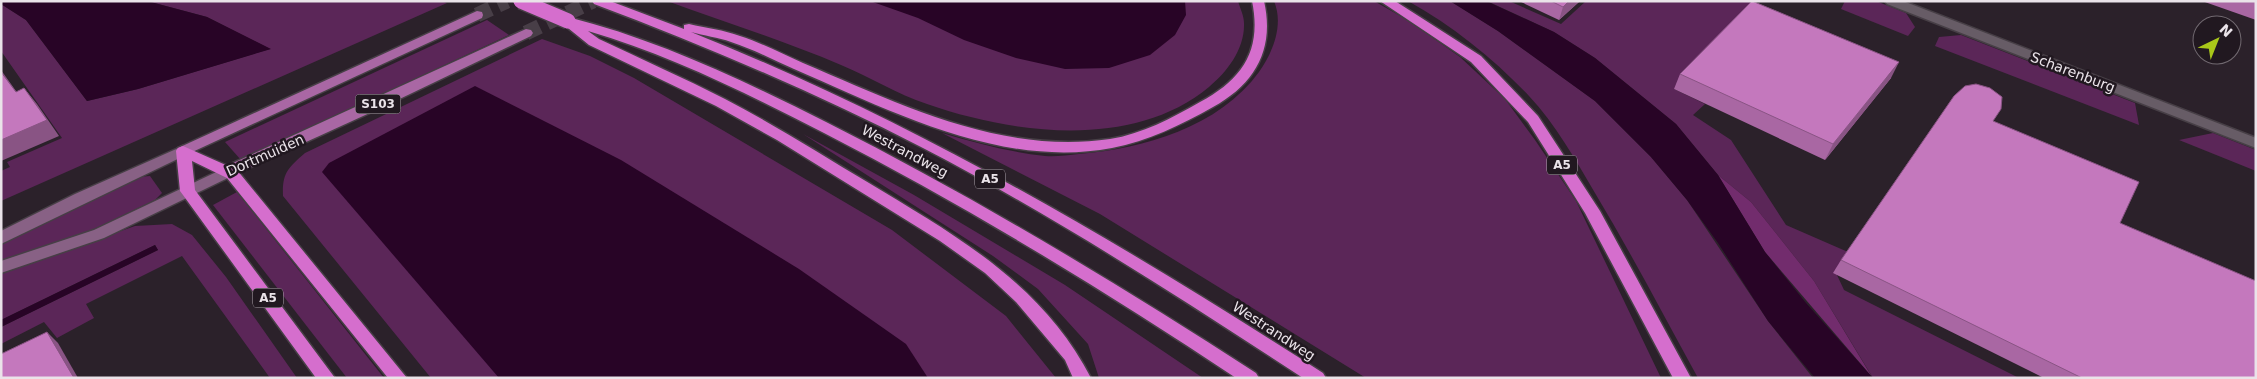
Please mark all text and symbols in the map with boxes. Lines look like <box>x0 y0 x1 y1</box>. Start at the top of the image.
north arrow <box>2192 15 2242 65</box>
text: N <box>2216 21 2236 40</box>
street label: Scharenburg <box>2029 49 2117 95</box>
road number: S103 <box>356 95 400 114</box>
street label: Westrandweg <box>859 122 951 180</box>
street label: Dortmuiden <box>224 131 306 179</box>
road number: A5 <box>1547 156 1577 174</box>
road number: A5 <box>975 170 1005 188</box>
road number: A5 <box>253 288 283 308</box>
street label: Westrandweg <box>1230 298 1318 364</box>

